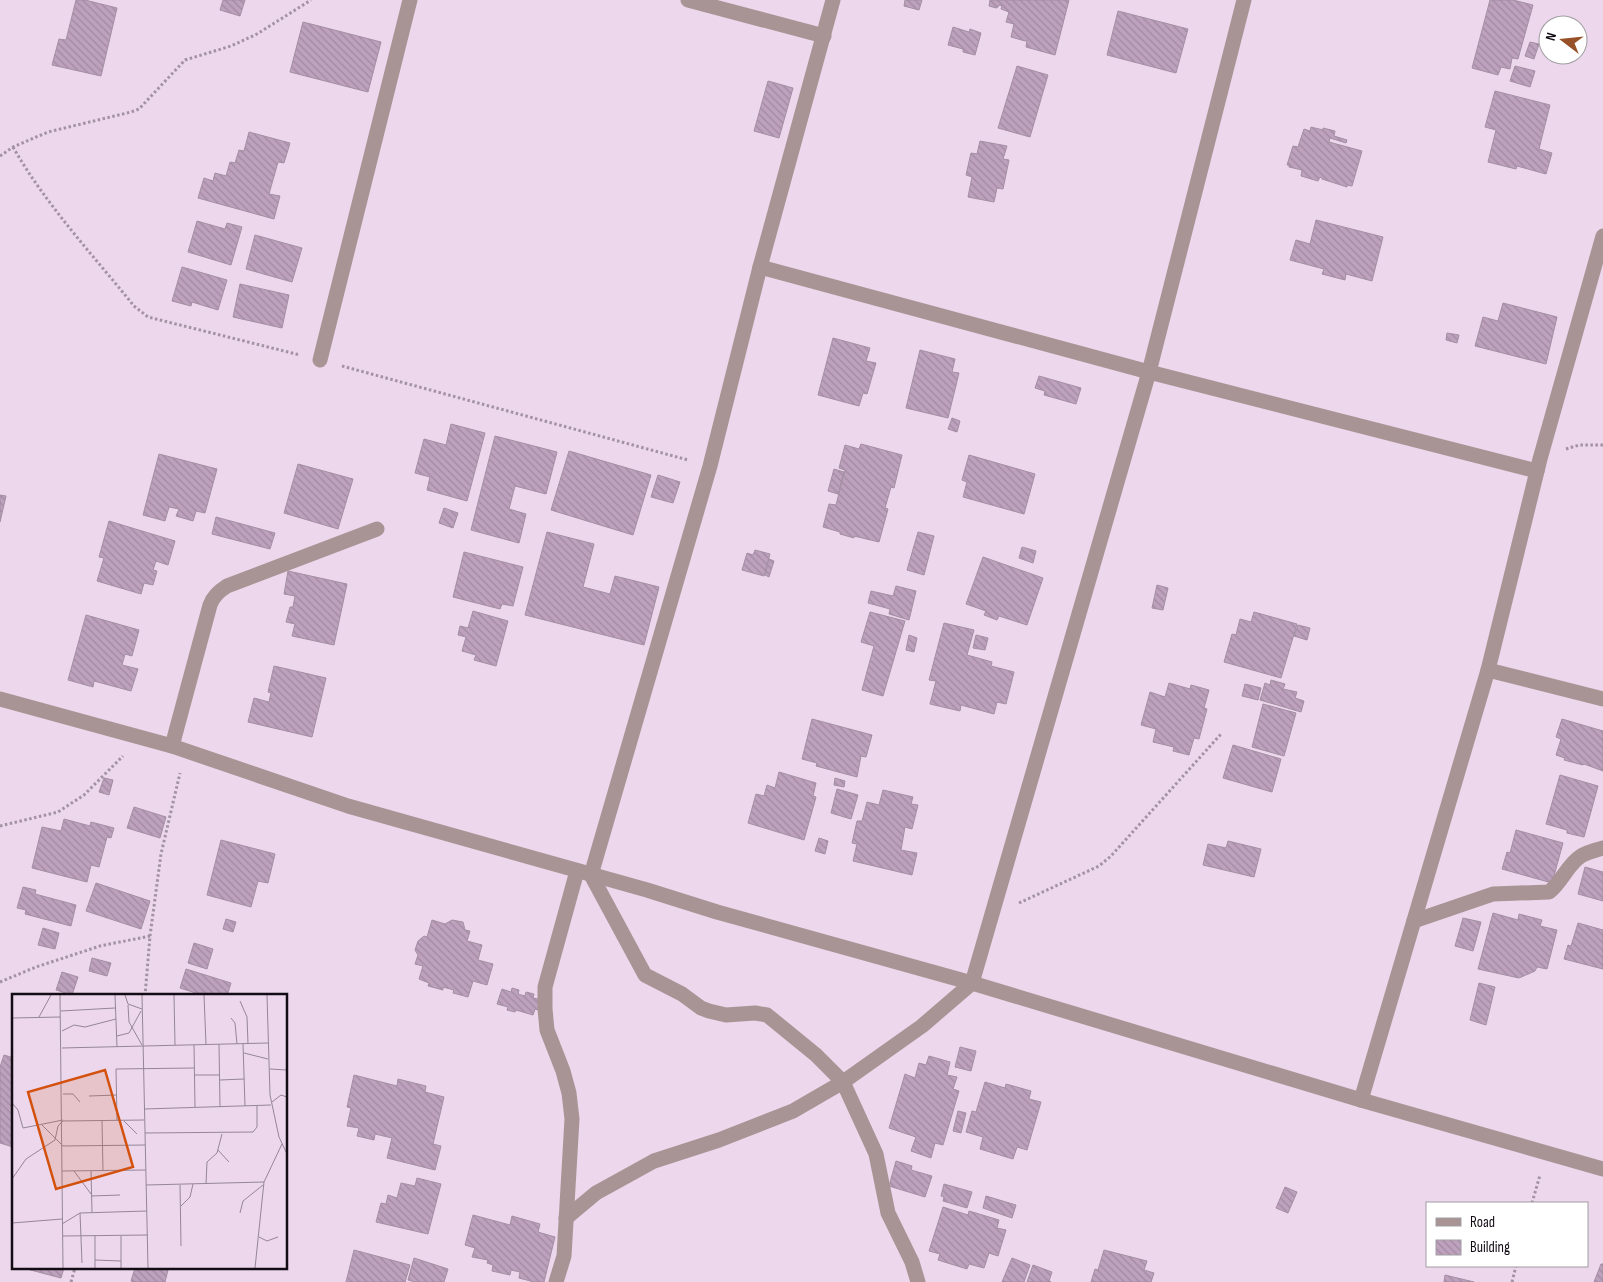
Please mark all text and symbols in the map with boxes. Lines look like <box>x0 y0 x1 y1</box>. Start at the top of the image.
north arrow <box>1538 15 1588 65</box>
text: N <box>1542 31 1560 42</box>
inset map <box>12 994 288 1270</box>
legend <box>1426 1202 1588 1267</box>
text: Road <box>1470 1213 1495 1232</box>
text: Building <box>1470 1238 1510 1257</box>

